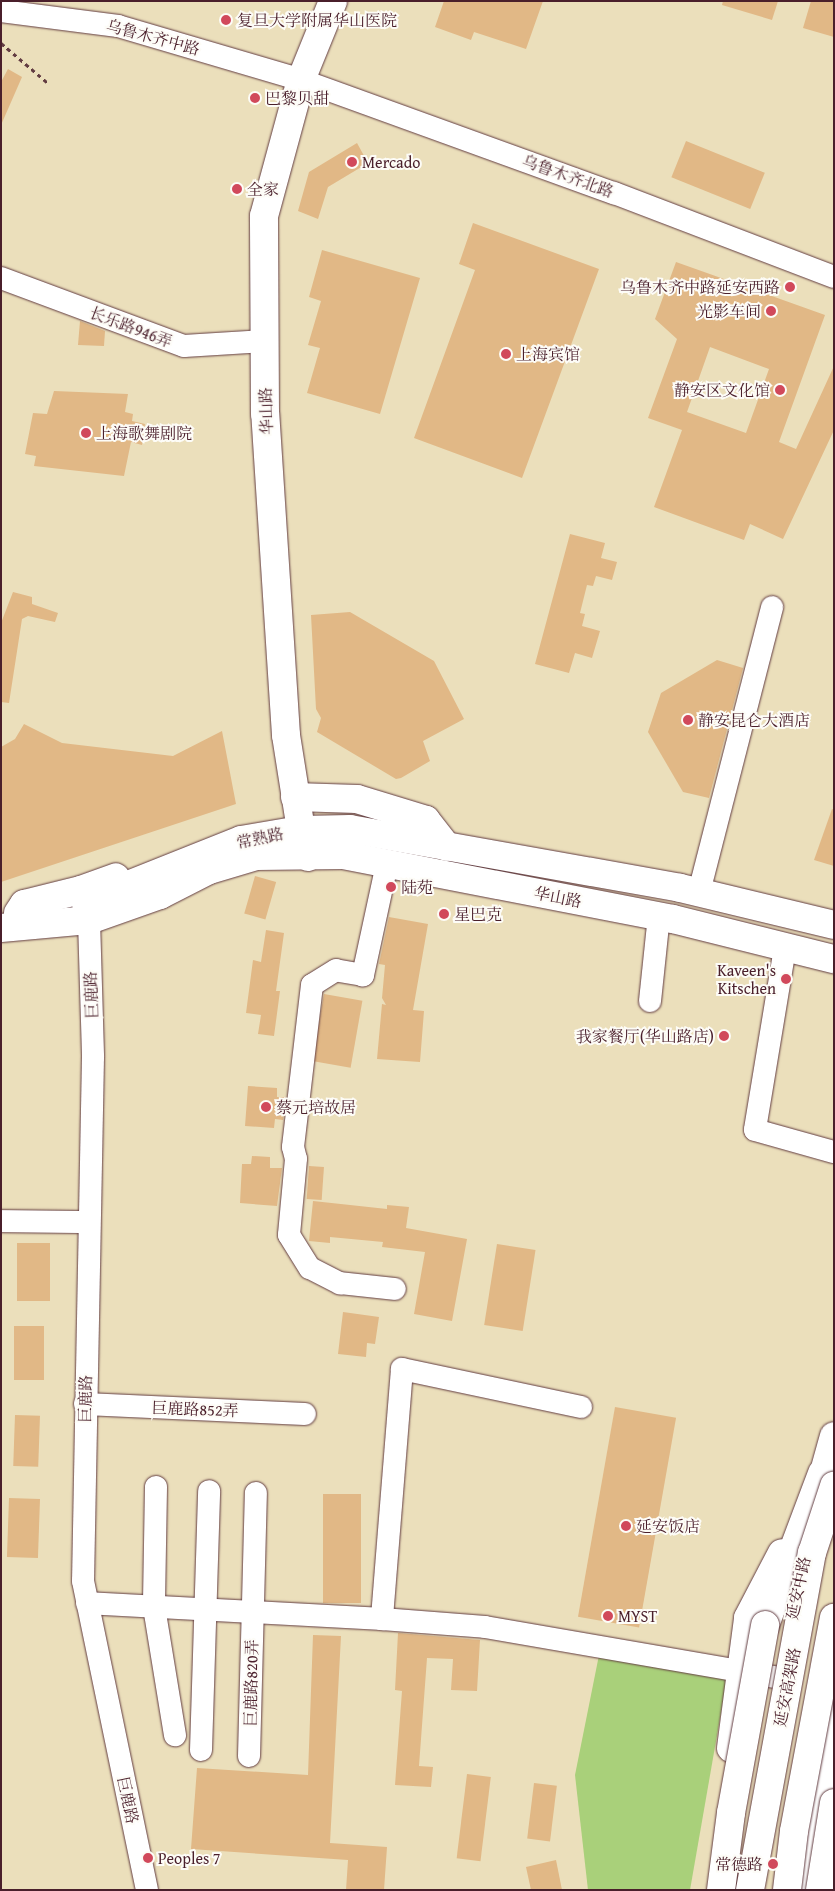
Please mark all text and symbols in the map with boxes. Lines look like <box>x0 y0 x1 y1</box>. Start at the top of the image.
place label: 复旦大学附属华山医院 <box>237 10 397 30</box>
marker: 复旦大学附属华山医院 <box>219 13 233 27</box>
street label: 乌鲁木齐中路 <box>104 15 202 59</box>
place label: 巴黎贝甜 <box>265 88 329 108</box>
marker: 巴黎贝甜 <box>249 92 261 104</box>
street label: 乌鲁木齐北路 <box>520 151 616 201</box>
place label: Mercado <box>362 152 420 172</box>
marker: Mercado <box>346 156 358 168</box>
place label: 全家 <box>247 179 279 199</box>
marker: 全家 <box>231 183 243 195</box>
place label: 乌鲁木齐中路延安西路 <box>620 277 780 297</box>
marker: 乌鲁木齐中路延安西路 <box>784 281 796 293</box>
place label: 光影车间 <box>697 301 761 321</box>
street label: 长乐路946弄 <box>87 302 175 352</box>
marker: 光影车间 <box>765 305 777 317</box>
place label: 上海宾馆 <box>516 344 580 364</box>
marker: 上海宾馆 <box>500 348 512 360</box>
place label: 静安区文化馆 <box>674 380 770 400</box>
marker: 静安区文化馆 <box>774 384 786 396</box>
street label: 华山路 <box>256 387 276 435</box>
place label: 上海歌舞剧院 <box>96 423 192 443</box>
marker: 上海歌舞剧院 <box>80 427 92 439</box>
place label: 静安昆仑大酒店 <box>698 710 810 730</box>
marker: 静安昆仑大酒店 <box>682 714 694 726</box>
street label: 常熟路 <box>235 824 285 852</box>
place label: 陆苑 <box>401 877 433 897</box>
marker: 陆苑 <box>385 881 397 893</box>
street label: 华山路 <box>533 883 583 911</box>
place label: 星巴克 <box>454 904 502 924</box>
marker: 星巴克 <box>438 908 450 920</box>
place label: Kaveen's Kitschen <box>717 960 776 998</box>
street label: 巨鹿路 <box>81 971 101 1019</box>
marker: Kaveen's Kitschen <box>780 973 792 985</box>
place label: 我家餐厅(华山路店) <box>576 1026 714 1046</box>
marker: 我家餐厅(华山路店) <box>718 1030 730 1042</box>
place label: 蔡元培故居 <box>276 1097 356 1117</box>
marker: 蔡元培故居 <box>260 1101 272 1113</box>
street label: 巨鹿路 <box>75 1375 95 1423</box>
street label: 巨鹿路852弄 <box>151 1398 239 1420</box>
place label: 延安饭店 <box>636 1516 700 1536</box>
marker: 延安饭店 <box>620 1520 632 1532</box>
street label: 延安中路 <box>782 1555 814 1621</box>
place label: MYST <box>618 1606 657 1626</box>
marker: MYST <box>602 1610 614 1622</box>
street label: 巨鹿路820弄 <box>241 1639 261 1727</box>
street label: 延安高架路 <box>770 1646 804 1728</box>
street label: 巨鹿路 <box>114 1775 142 1825</box>
place label: Peoples 7 <box>158 1848 220 1868</box>
marker: Peoples 7 <box>142 1852 154 1864</box>
place label: 常德路 <box>715 1854 763 1874</box>
marker: 常德路 <box>767 1858 779 1870</box>

